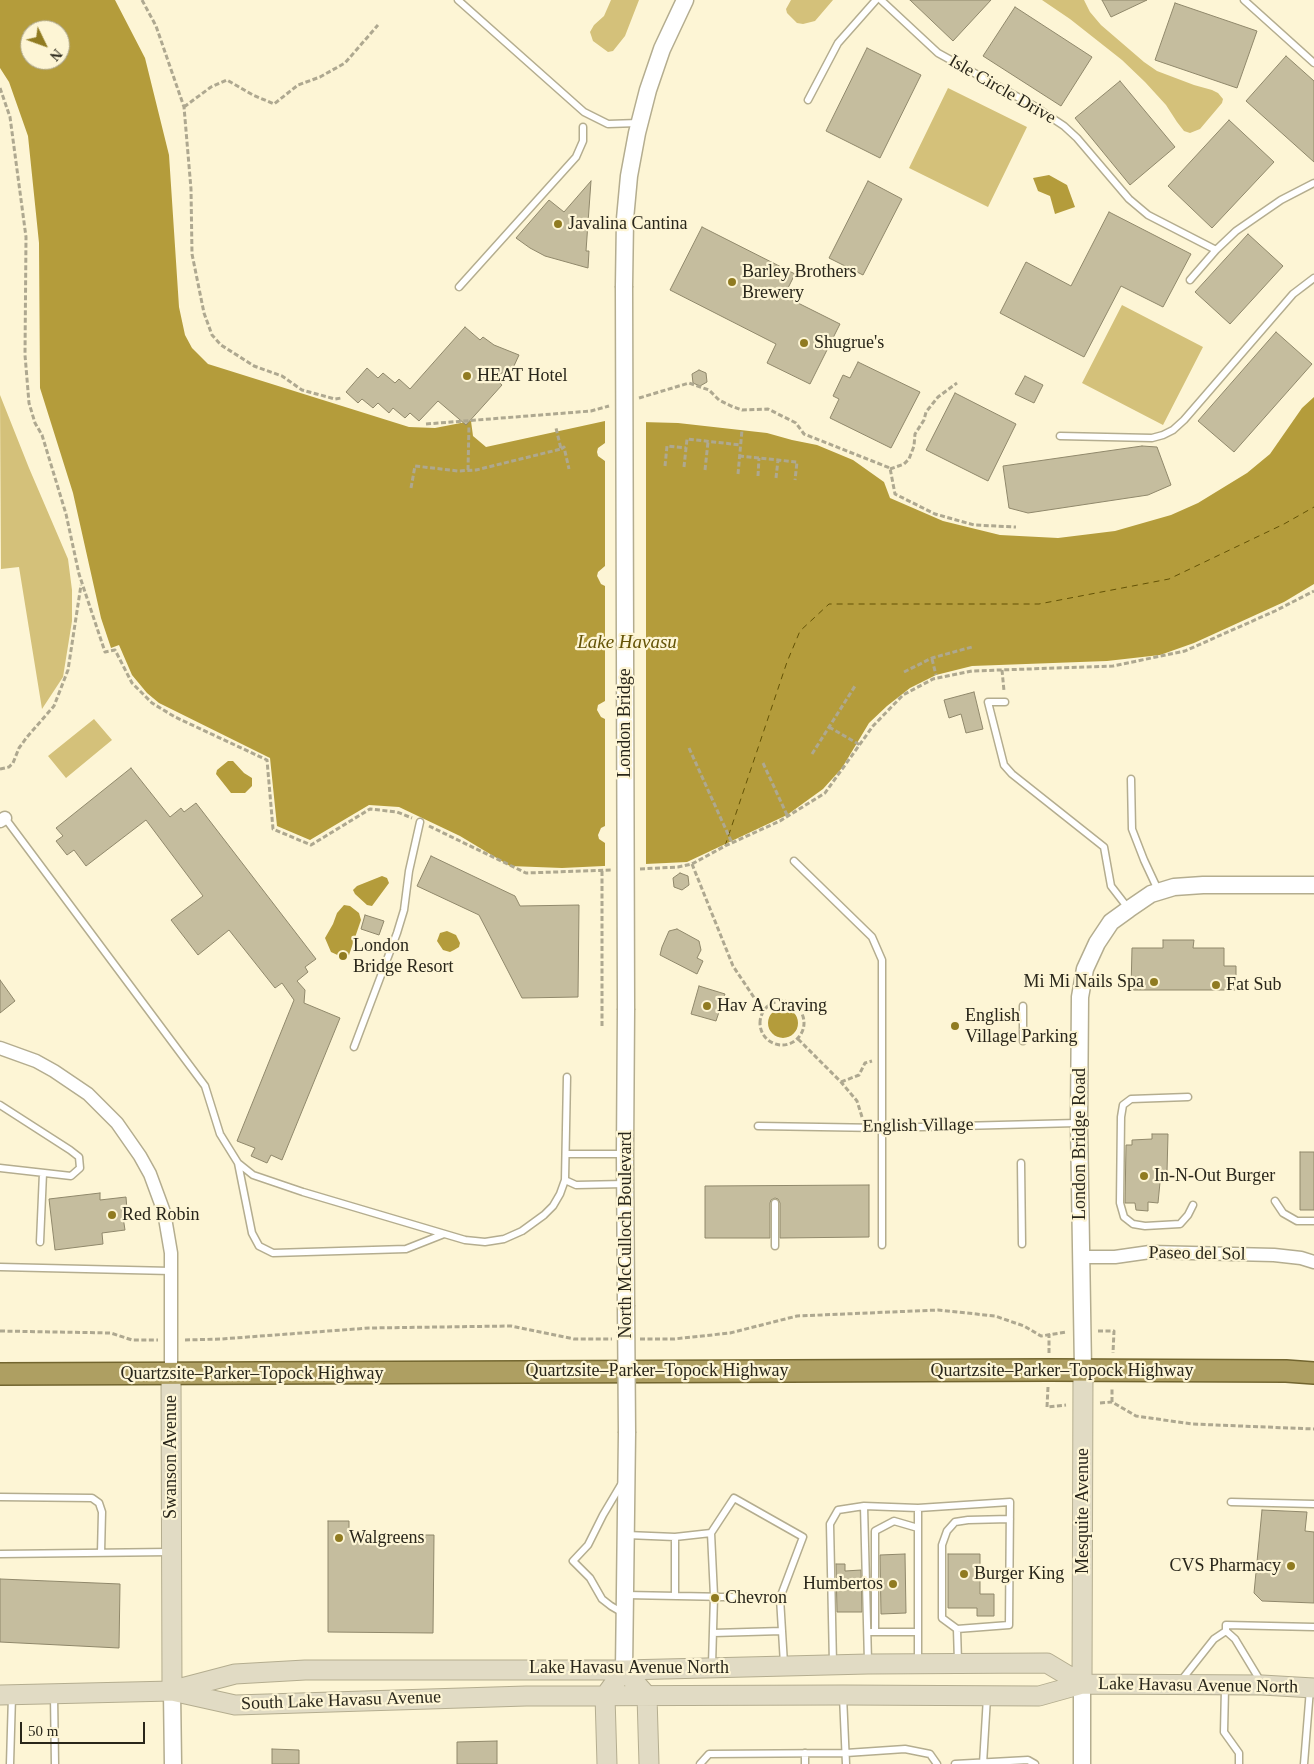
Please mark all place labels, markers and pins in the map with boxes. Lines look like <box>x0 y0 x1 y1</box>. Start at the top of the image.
place label: Javalina Cantina <box>568 213 687 235</box>
marker: Javalina Cantina <box>552 218 564 230</box>
place label: Barley Brothers Brewery <box>742 261 856 304</box>
marker: Barley Brothers Brewery <box>726 276 738 288</box>
place label: Shugrue's <box>814 332 884 354</box>
marker: Shugrue's <box>798 337 810 349</box>
place label: HEAT Hotel <box>477 365 567 387</box>
marker: HEAT Hotel <box>461 370 473 382</box>
place label: London Bridge Resort <box>353 935 453 978</box>
marker: London Bridge Resort <box>337 950 349 962</box>
place label: Mi Mi Nails Spa <box>1023 971 1144 993</box>
place label: Fat Sub <box>1226 974 1282 996</box>
marker: Mi Mi Nails Spa <box>1148 976 1160 988</box>
marker: Fat Sub <box>1210 979 1222 991</box>
place label: Hav A Craving <box>717 995 827 1017</box>
marker: Hav A Craving <box>701 1000 713 1012</box>
place label: English Village Parking <box>965 1005 1077 1048</box>
marker: English Village Parking <box>949 1020 961 1032</box>
place label: In-N-Out Burger <box>1154 1165 1275 1187</box>
marker: In-N-Out Burger <box>1138 1170 1150 1182</box>
place label: Red Robin <box>122 1204 200 1226</box>
marker: Red Robin <box>106 1209 118 1221</box>
place label: Walgreens <box>349 1527 425 1549</box>
marker: Walgreens <box>333 1532 345 1544</box>
place label: CVS Pharmacy <box>1170 1555 1281 1577</box>
marker: CVS Pharmacy <box>1285 1560 1297 1572</box>
place label: Burger King <box>974 1563 1064 1585</box>
marker: Burger King <box>958 1568 970 1580</box>
place label: Humbertos <box>803 1573 883 1595</box>
marker: Humbertos <box>887 1578 899 1590</box>
place label: Chevron <box>725 1587 787 1609</box>
marker: Chevron <box>709 1592 721 1604</box>

